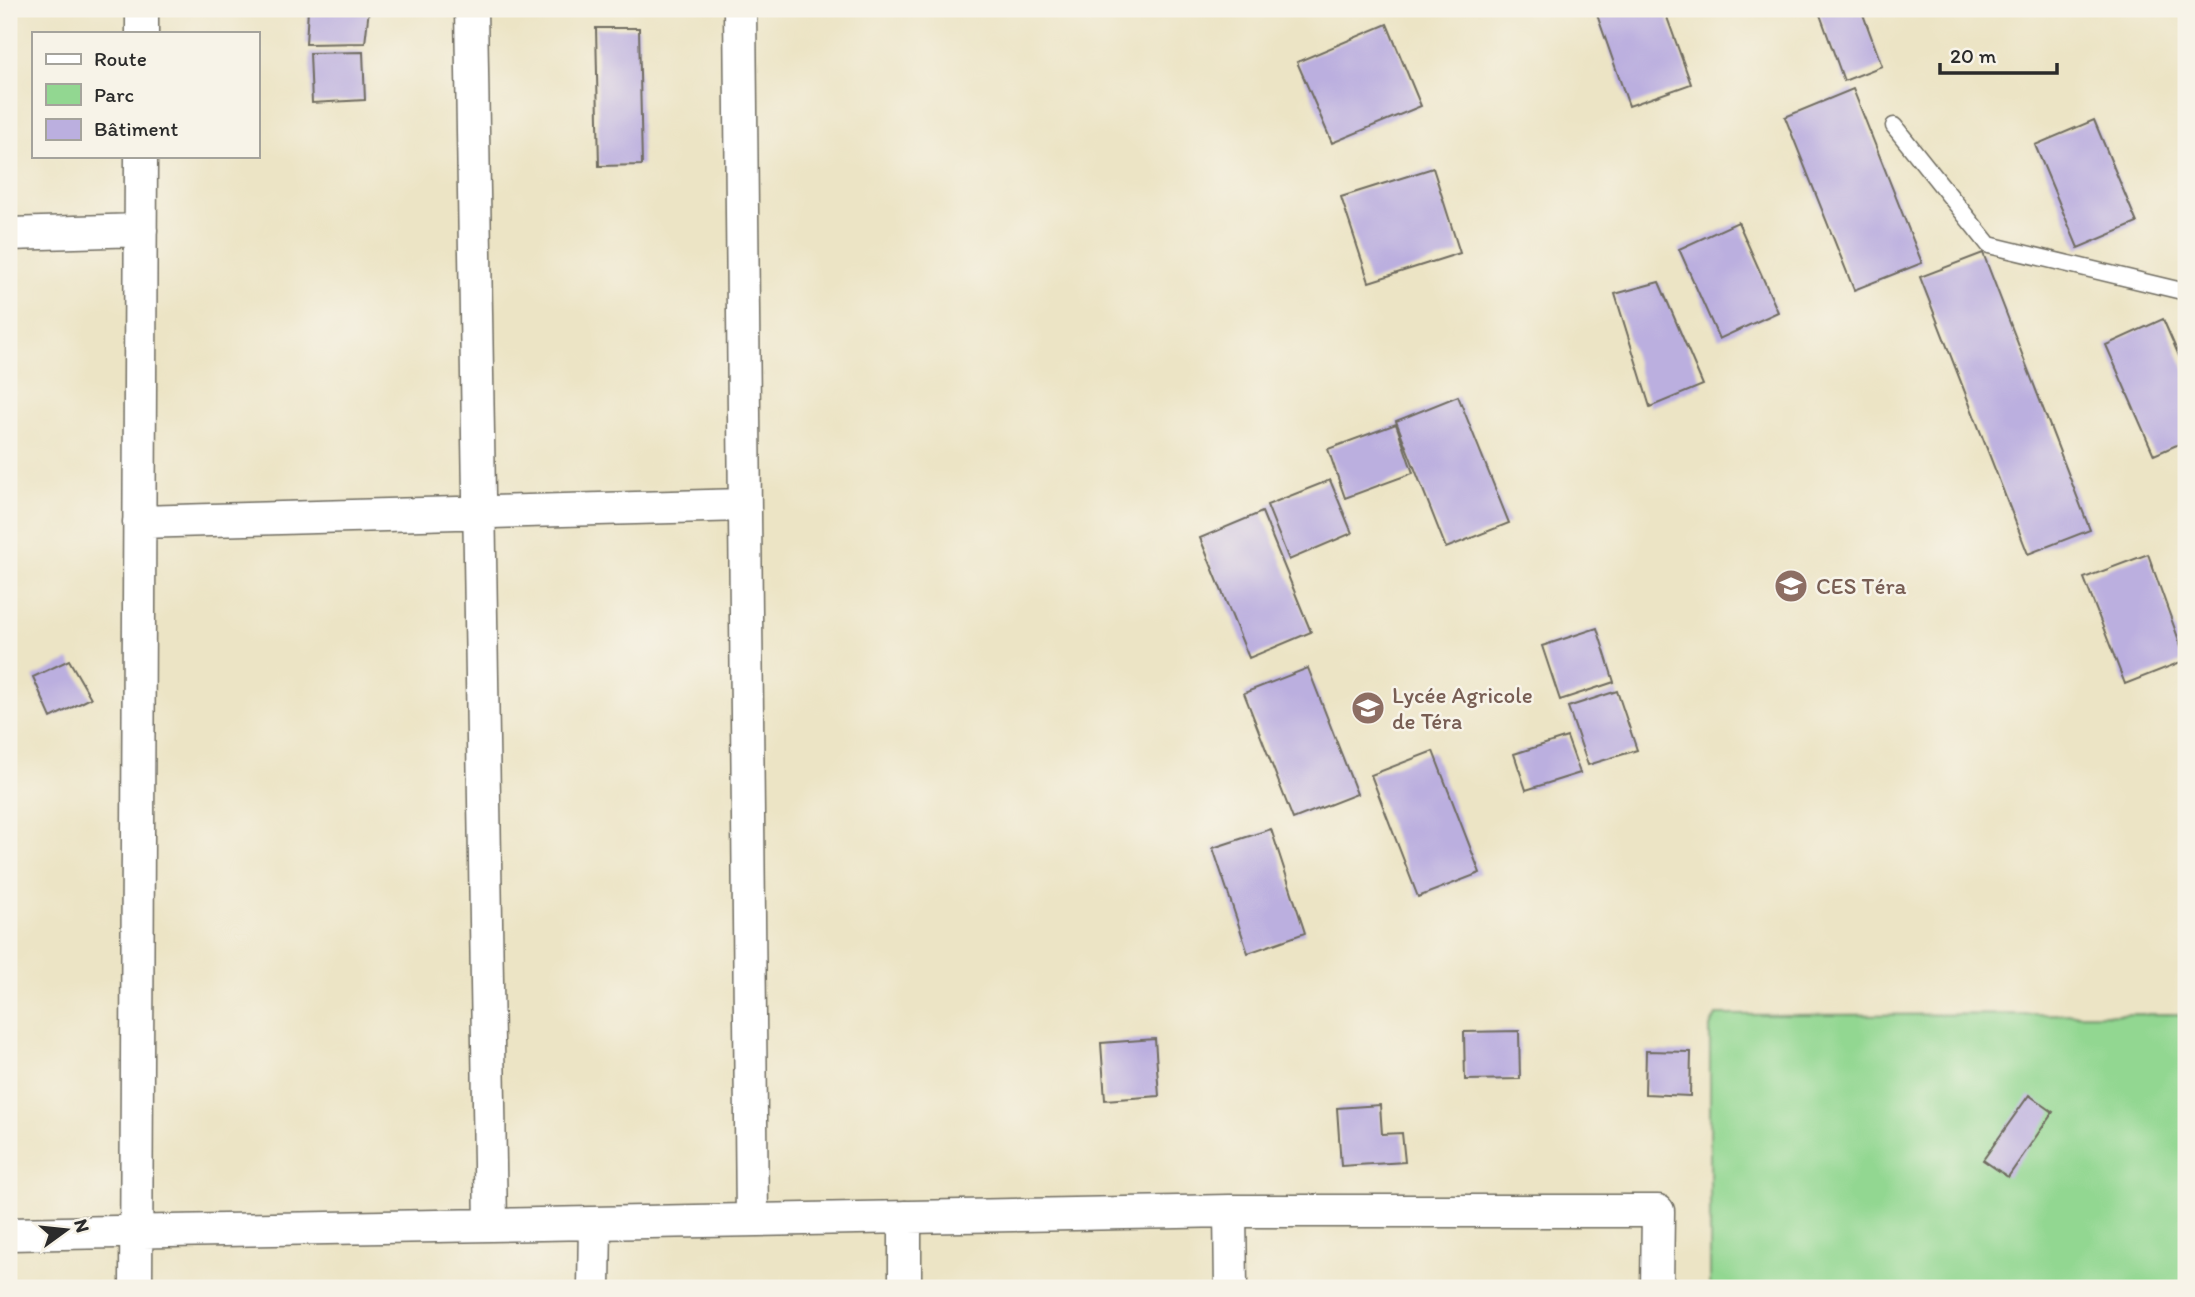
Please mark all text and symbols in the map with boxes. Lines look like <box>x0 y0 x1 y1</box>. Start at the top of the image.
legend <box>32 32 259 158</box>
scale bar <box>1940 32 2057 76</box>
text: 20 m <box>1950 43 1997 68</box>
text: Route <box>94 46 147 71</box>
text: Parc <box>94 82 134 107</box>
text: Bâtiment <box>94 116 178 141</box>
school or university icon: CES Téra <box>1772 567 1810 605</box>
place label: CES Téra <box>1816 572 1907 600</box>
place label: Lycée Agricole de Téra <box>1392 681 1533 735</box>
school or university icon: Lycée Agricole de Téra <box>1349 689 1387 727</box>
north arrow <box>32 1196 102 1266</box>
text: N <box>69 1217 95 1235</box>

